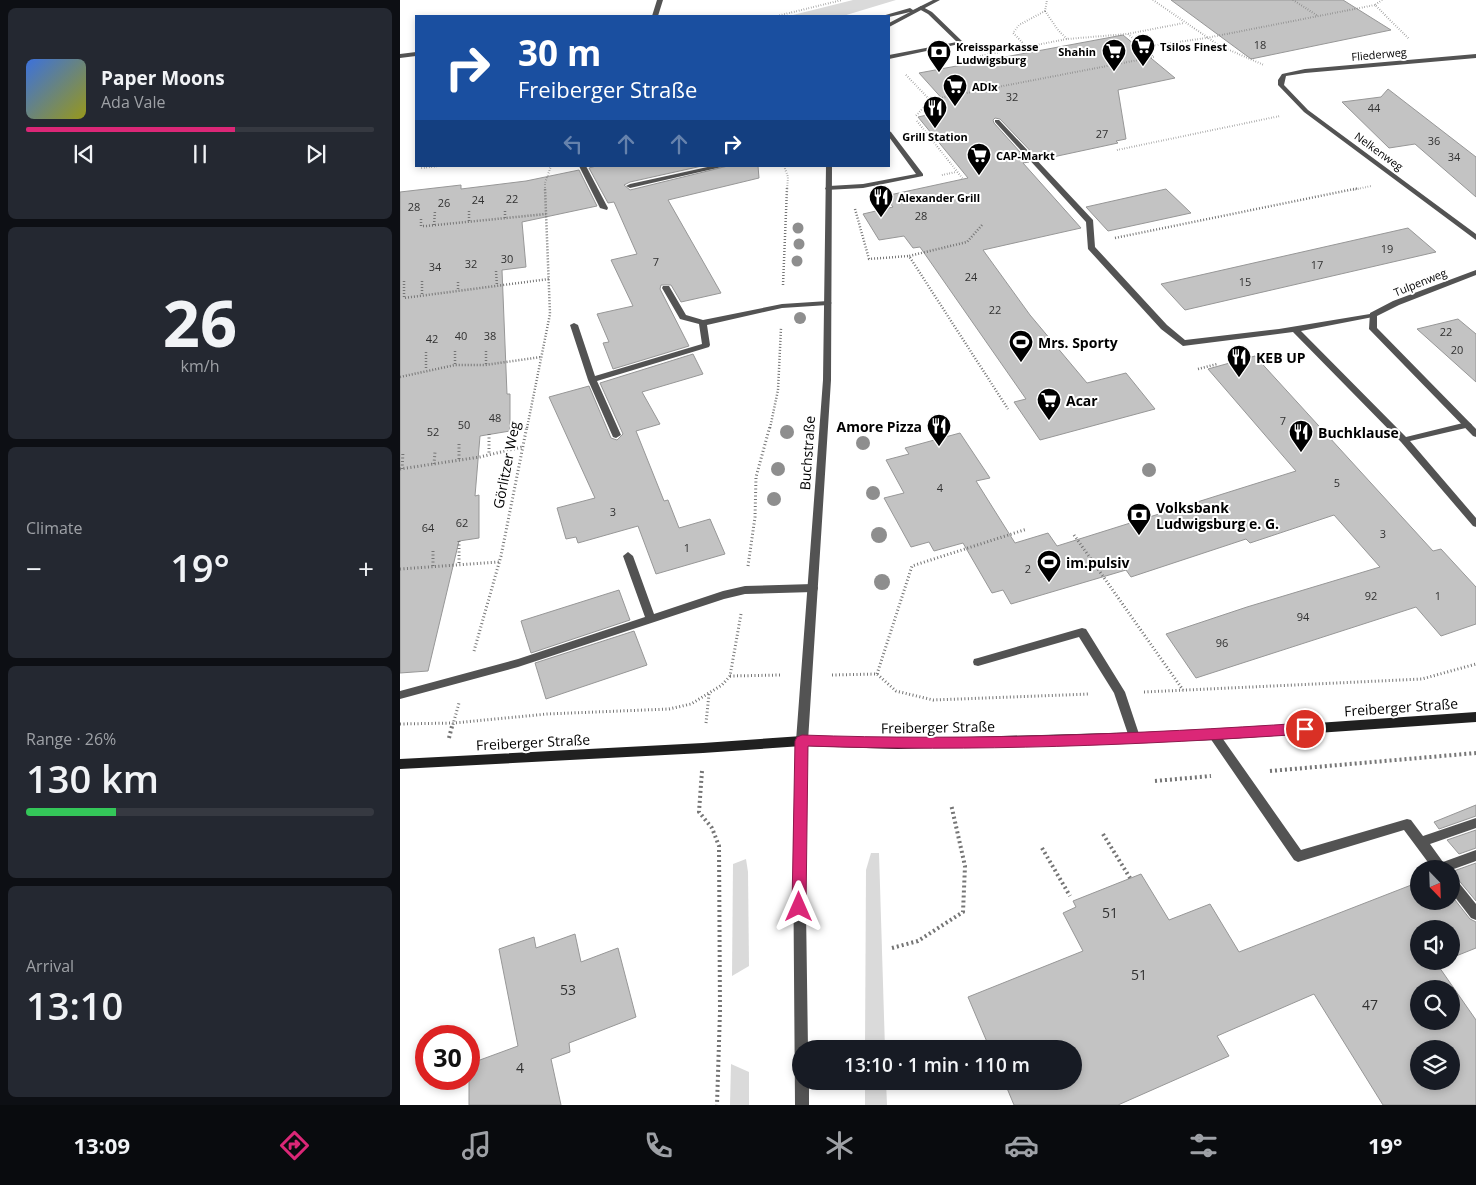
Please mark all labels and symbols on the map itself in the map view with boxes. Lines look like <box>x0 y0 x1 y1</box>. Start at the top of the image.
supermarket icon: Tsilos Finest <box>1130 33 1156 67</box>
house number: 18 <box>1254 37 1266 52</box>
supermarket icon: Shahin <box>1101 38 1127 72</box>
bank icon: Kreissparkasse Ludwigsburg <box>926 39 952 73</box>
place label: Kreissparkasse Ludwigsburg <box>956 39 1039 67</box>
place label: Tsilos Finest <box>1160 39 1227 54</box>
place label: Shahin <box>1058 44 1096 59</box>
street label: Fliederweg <box>1351 44 1407 64</box>
supermarket icon: ADIx <box>942 73 968 107</box>
place label: ADIx <box>972 79 998 94</box>
house number: 32 <box>1006 89 1018 104</box>
restaurant icon: Grill Station <box>922 95 948 129</box>
house number: 44 <box>1368 100 1381 115</box>
house number: 27 <box>1096 126 1108 141</box>
street label: Nelkenweg <box>1352 128 1406 174</box>
place label: Grill Station <box>902 129 968 144</box>
house number: 36 <box>1428 133 1440 148</box>
supermarket icon: CAP-Markt <box>966 142 992 176</box>
place label: CAP-Markt <box>996 148 1055 163</box>
house number: 34 <box>1448 149 1461 164</box>
restaurant icon: Alexander Grill <box>868 184 894 218</box>
place label: Alexander Grill <box>898 190 980 205</box>
house number: 22 <box>506 191 518 206</box>
house number: 24 <box>472 192 485 207</box>
house number: 26 <box>438 195 450 210</box>
house number: 28 <box>408 199 420 214</box>
house number: 28 <box>915 208 927 223</box>
house number: 19 <box>1381 241 1393 256</box>
house number: 30 <box>501 251 513 266</box>
house number: 7 <box>653 254 659 269</box>
house number: 32 <box>465 256 477 271</box>
house number: 17 <box>1311 257 1323 272</box>
house number: 34 <box>429 259 442 274</box>
street label: Tulpenweg <box>1391 265 1449 299</box>
house number: 24 <box>965 269 978 284</box>
house number: 15 <box>1239 274 1251 289</box>
house number: 22 <box>989 302 1001 317</box>
house number: 22 <box>1440 324 1452 339</box>
house number: 40 <box>455 328 467 343</box>
house number: 38 <box>484 328 496 343</box>
sports icon: Mrs. Sporty <box>1008 329 1034 363</box>
house number: 42 <box>426 331 438 346</box>
place label: Mrs. Sporty <box>1038 333 1118 352</box>
house number: 20 <box>1451 342 1463 357</box>
restaurant icon: KEB UP <box>1226 344 1252 378</box>
place label: KEB UP <box>1256 348 1306 367</box>
supermarket icon: Acar <box>1036 387 1062 421</box>
place label: Acar <box>1066 391 1098 410</box>
house number: 48 <box>489 410 501 425</box>
restaurant icon: Amore Pizza <box>926 413 952 447</box>
house number: 7 <box>1280 413 1286 428</box>
street label: Buchstraße <box>795 415 819 491</box>
house number: 50 <box>458 417 470 432</box>
place label: Amore Pizza <box>836 417 922 436</box>
street label: Görlitzer Weg <box>488 419 524 510</box>
restaurant icon: Buchklause <box>1288 419 1314 453</box>
place label: Buchklause <box>1318 423 1399 442</box>
house number: 52 <box>427 424 439 439</box>
house number: 5 <box>1334 475 1340 490</box>
house number: 4 <box>937 480 944 495</box>
place label: Volksbank Ludwigsburg e. G. <box>1156 498 1279 533</box>
bank icon: Volksbank Ludwigsburg e. G. <box>1126 502 1152 536</box>
house number: 3 <box>610 504 616 519</box>
house number: 62 <box>456 515 468 530</box>
house number: 64 <box>422 520 435 535</box>
house number: 3 <box>1380 526 1386 541</box>
house number: 1 <box>684 540 690 555</box>
sports icon: im.pulsiv <box>1036 549 1062 583</box>
place label: im.pulsiv <box>1066 553 1130 572</box>
house number: 2 <box>1025 561 1031 576</box>
house number: 92 <box>1365 588 1377 603</box>
house number: 1 <box>1435 588 1441 603</box>
house number: 94 <box>1297 609 1310 624</box>
house number: 96 <box>1216 635 1228 650</box>
street label: Freiberger Straße <box>1343 694 1459 720</box>
pin <box>1284 708 1326 750</box>
street label: Freiberger Straße <box>881 717 995 737</box>
street label: Freiberger Straße <box>476 730 591 754</box>
north arrow <box>1410 860 1460 910</box>
position arrow <box>772 880 824 932</box>
house number: 51 <box>1102 903 1118 922</box>
house number: 51 <box>1131 965 1147 984</box>
house number: 53 <box>560 980 576 999</box>
house number: 47 <box>1362 995 1378 1014</box>
speed limit sign: 30 <box>415 1025 480 1090</box>
house number: 4 <box>516 1058 524 1077</box>

